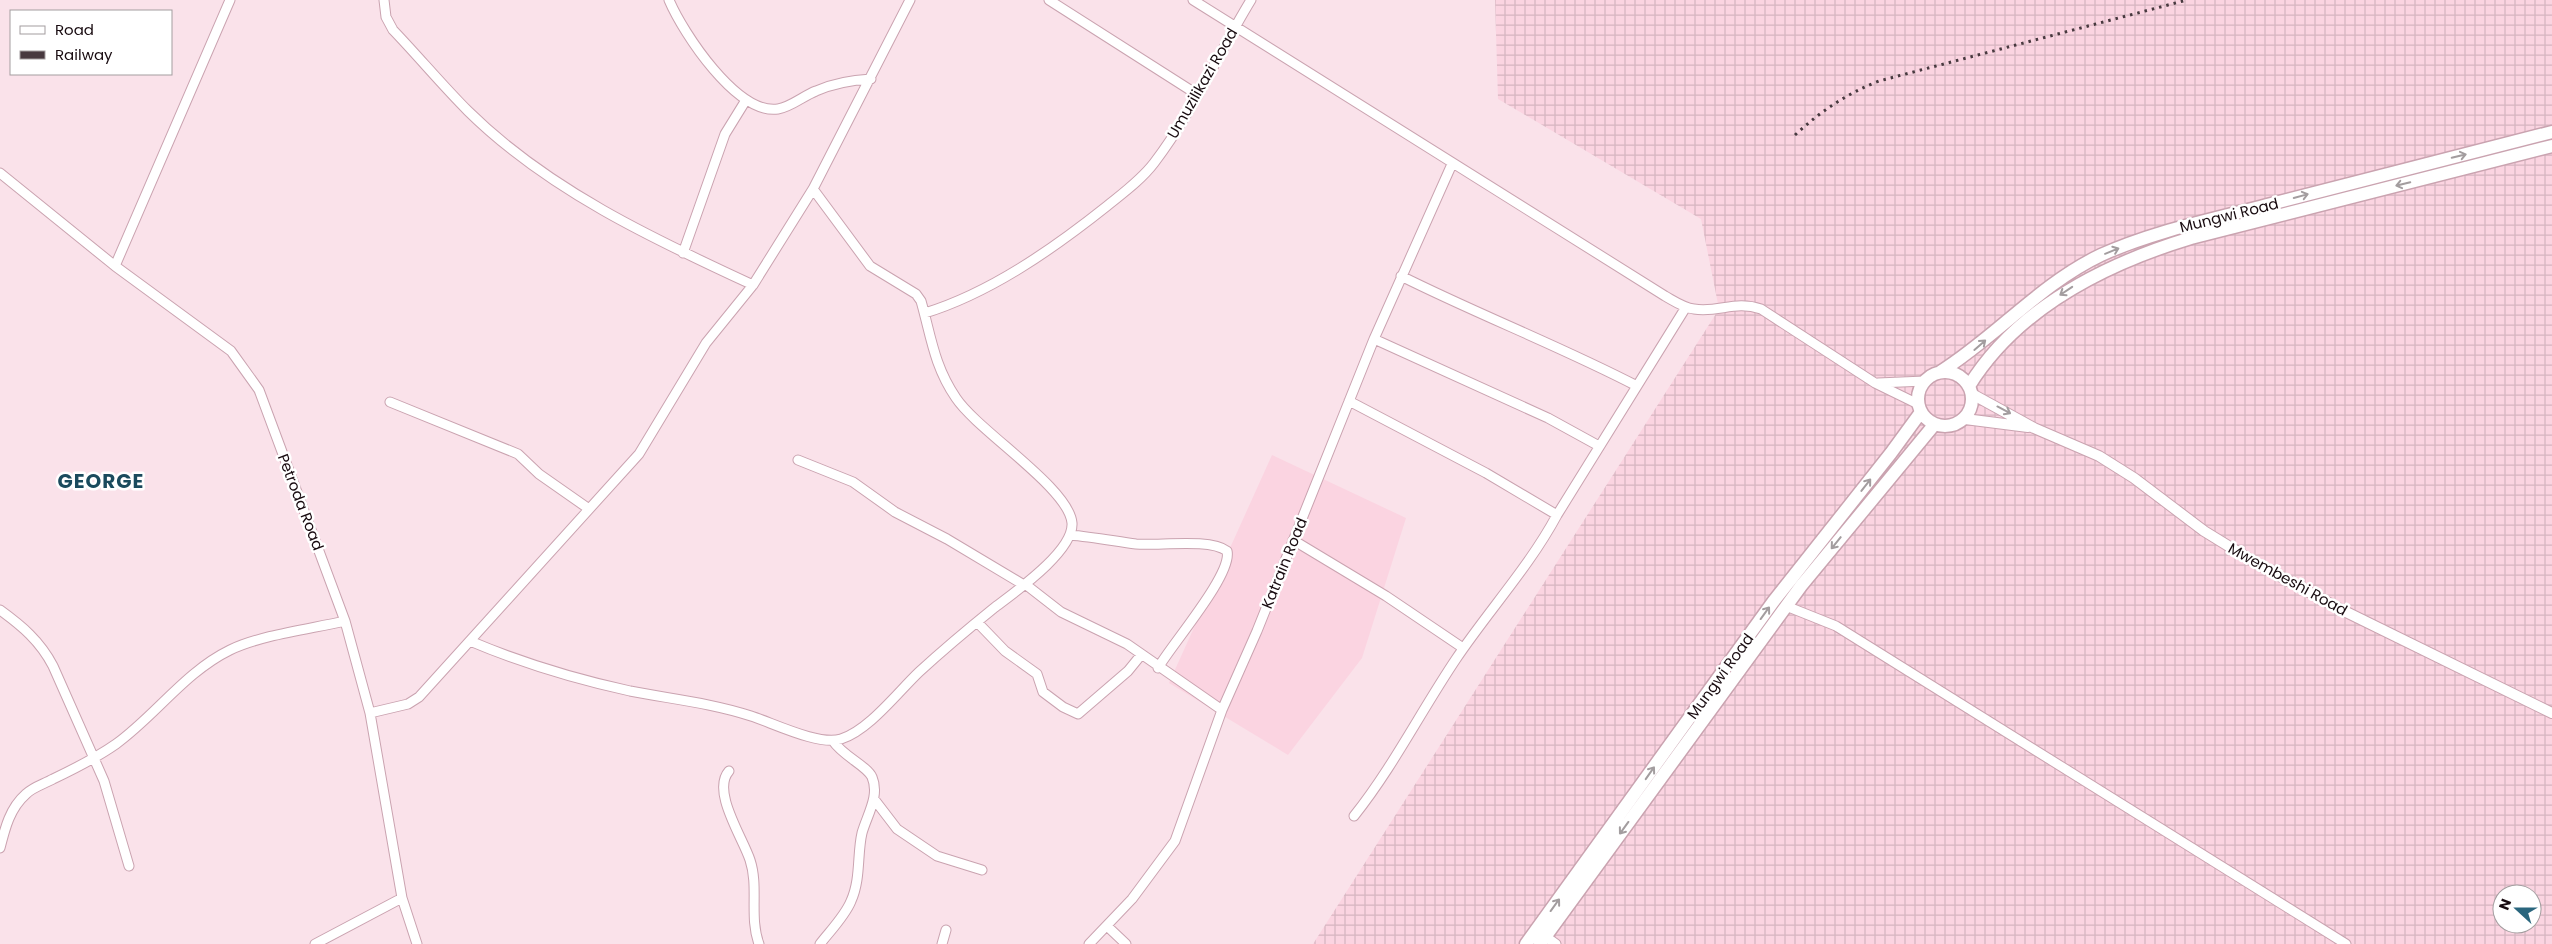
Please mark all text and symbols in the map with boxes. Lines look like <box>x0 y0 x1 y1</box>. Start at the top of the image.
legend <box>10 10 172 75</box>
text: Road <box>55 19 94 40</box>
street label: Umuzilikazi Road <box>1162 24 1242 142</box>
text: Railway <box>55 44 113 65</box>
one-way arrow <box>2450 151 2466 160</box>
one-way arrow <box>2396 179 2412 189</box>
one-way arrow <box>2293 191 2309 201</box>
street label: Mungwi Road <box>2177 193 2281 237</box>
one-way arrow <box>2104 246 2119 255</box>
one-way arrow <box>2059 286 2073 296</box>
one-way arrow <box>1973 339 1986 350</box>
one-way arrow <box>1996 405 2011 415</box>
street label: Petroda Road <box>273 451 329 553</box>
district label: GEORGE <box>58 467 144 495</box>
one-way arrow <box>1860 479 1871 492</box>
street label: Katrain Road <box>1256 514 1312 612</box>
one-way arrow <box>1830 536 1841 549</box>
street label: Mwembeshi Road <box>2225 537 2351 621</box>
one-way arrow <box>1760 607 1771 620</box>
street label: Mungwi Road <box>1682 629 1758 723</box>
one-way arrow <box>1645 766 1655 780</box>
one-way arrow <box>1619 821 1629 835</box>
north arrow <box>2492 884 2542 934</box>
text: N <box>2494 896 2516 913</box>
one-way arrow <box>1549 899 1560 912</box>

